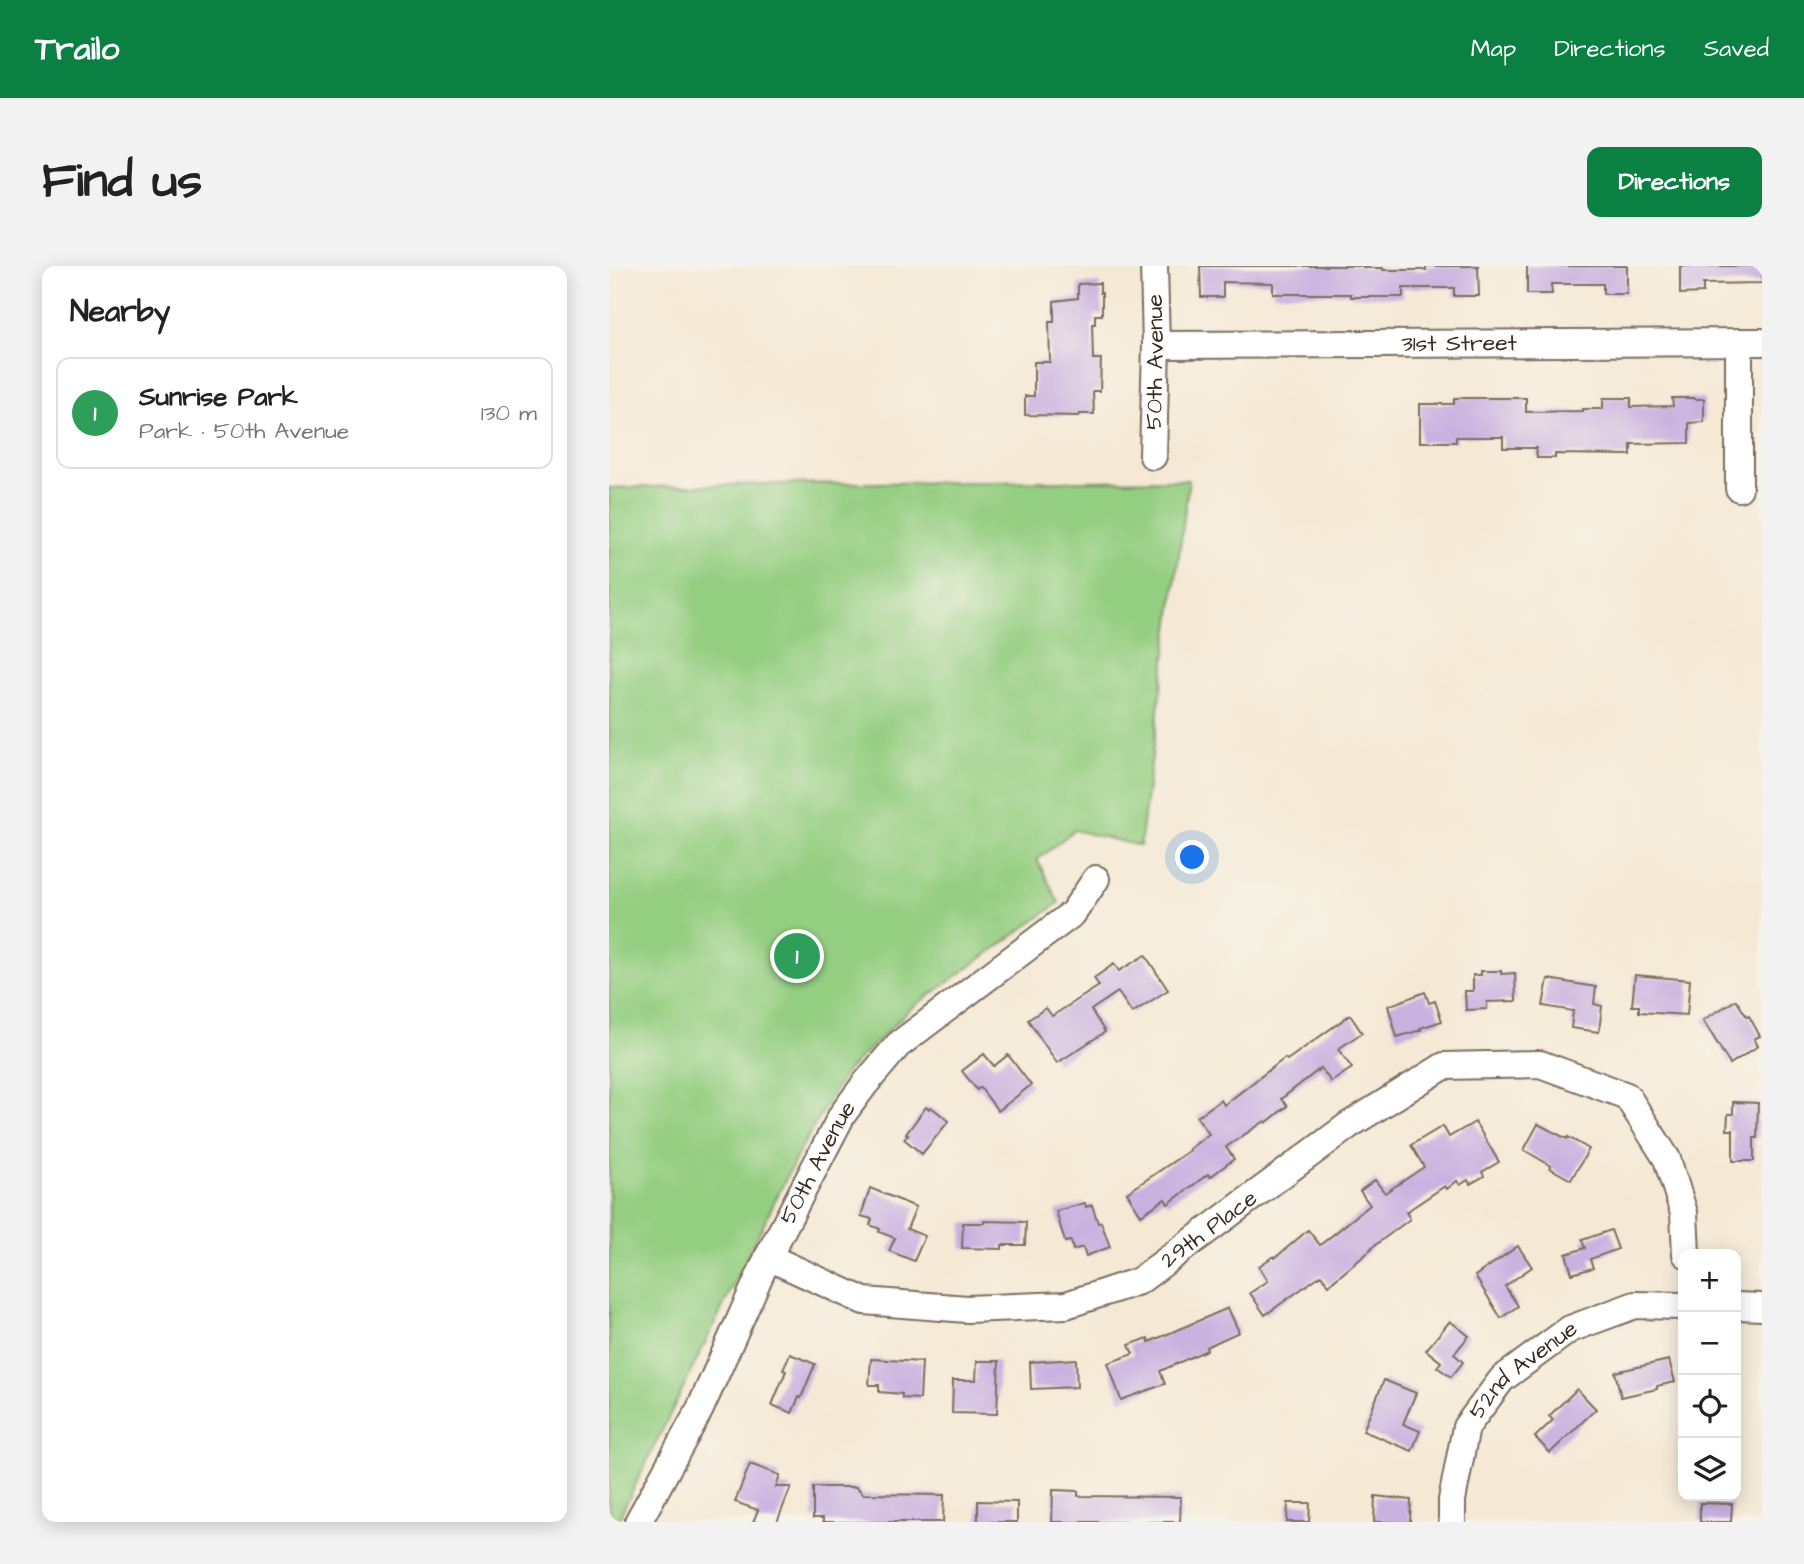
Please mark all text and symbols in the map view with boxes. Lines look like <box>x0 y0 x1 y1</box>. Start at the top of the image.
text: Trailo <box>35 26 119 72</box>
text: Map <box>1471 32 1516 66</box>
text: Directions <box>1554 32 1666 66</box>
text: Saved <box>1704 32 1769 66</box>
button: Directions <box>1587 147 1762 217</box>
text: Find us <box>42 148 202 216</box>
text: Nearby <box>70 291 170 333</box>
street label: 50th Avenue <box>1138 294 1172 430</box>
street label: 31st Street <box>1401 327 1518 360</box>
text: Sunrise Park <box>139 379 298 415</box>
text: 1 <box>94 397 96 429</box>
text: 130 m <box>481 397 537 429</box>
text: Park · 50th Avenue <box>139 415 349 447</box>
your location <box>1175 840 1209 874</box>
pin: 1 <box>774 930 820 982</box>
street label: 50th Avenue <box>772 1094 863 1230</box>
street label: 29th Place <box>1154 1182 1264 1276</box>
map controls <box>1678 1249 1741 1501</box>
button: + <box>1678 1249 1741 1312</box>
button: − <box>1678 1312 1741 1375</box>
street label: 52nd Avenue <box>1461 1313 1584 1426</box>
button: locate <box>1678 1375 1741 1438</box>
button: layers <box>1678 1438 1741 1501</box>

